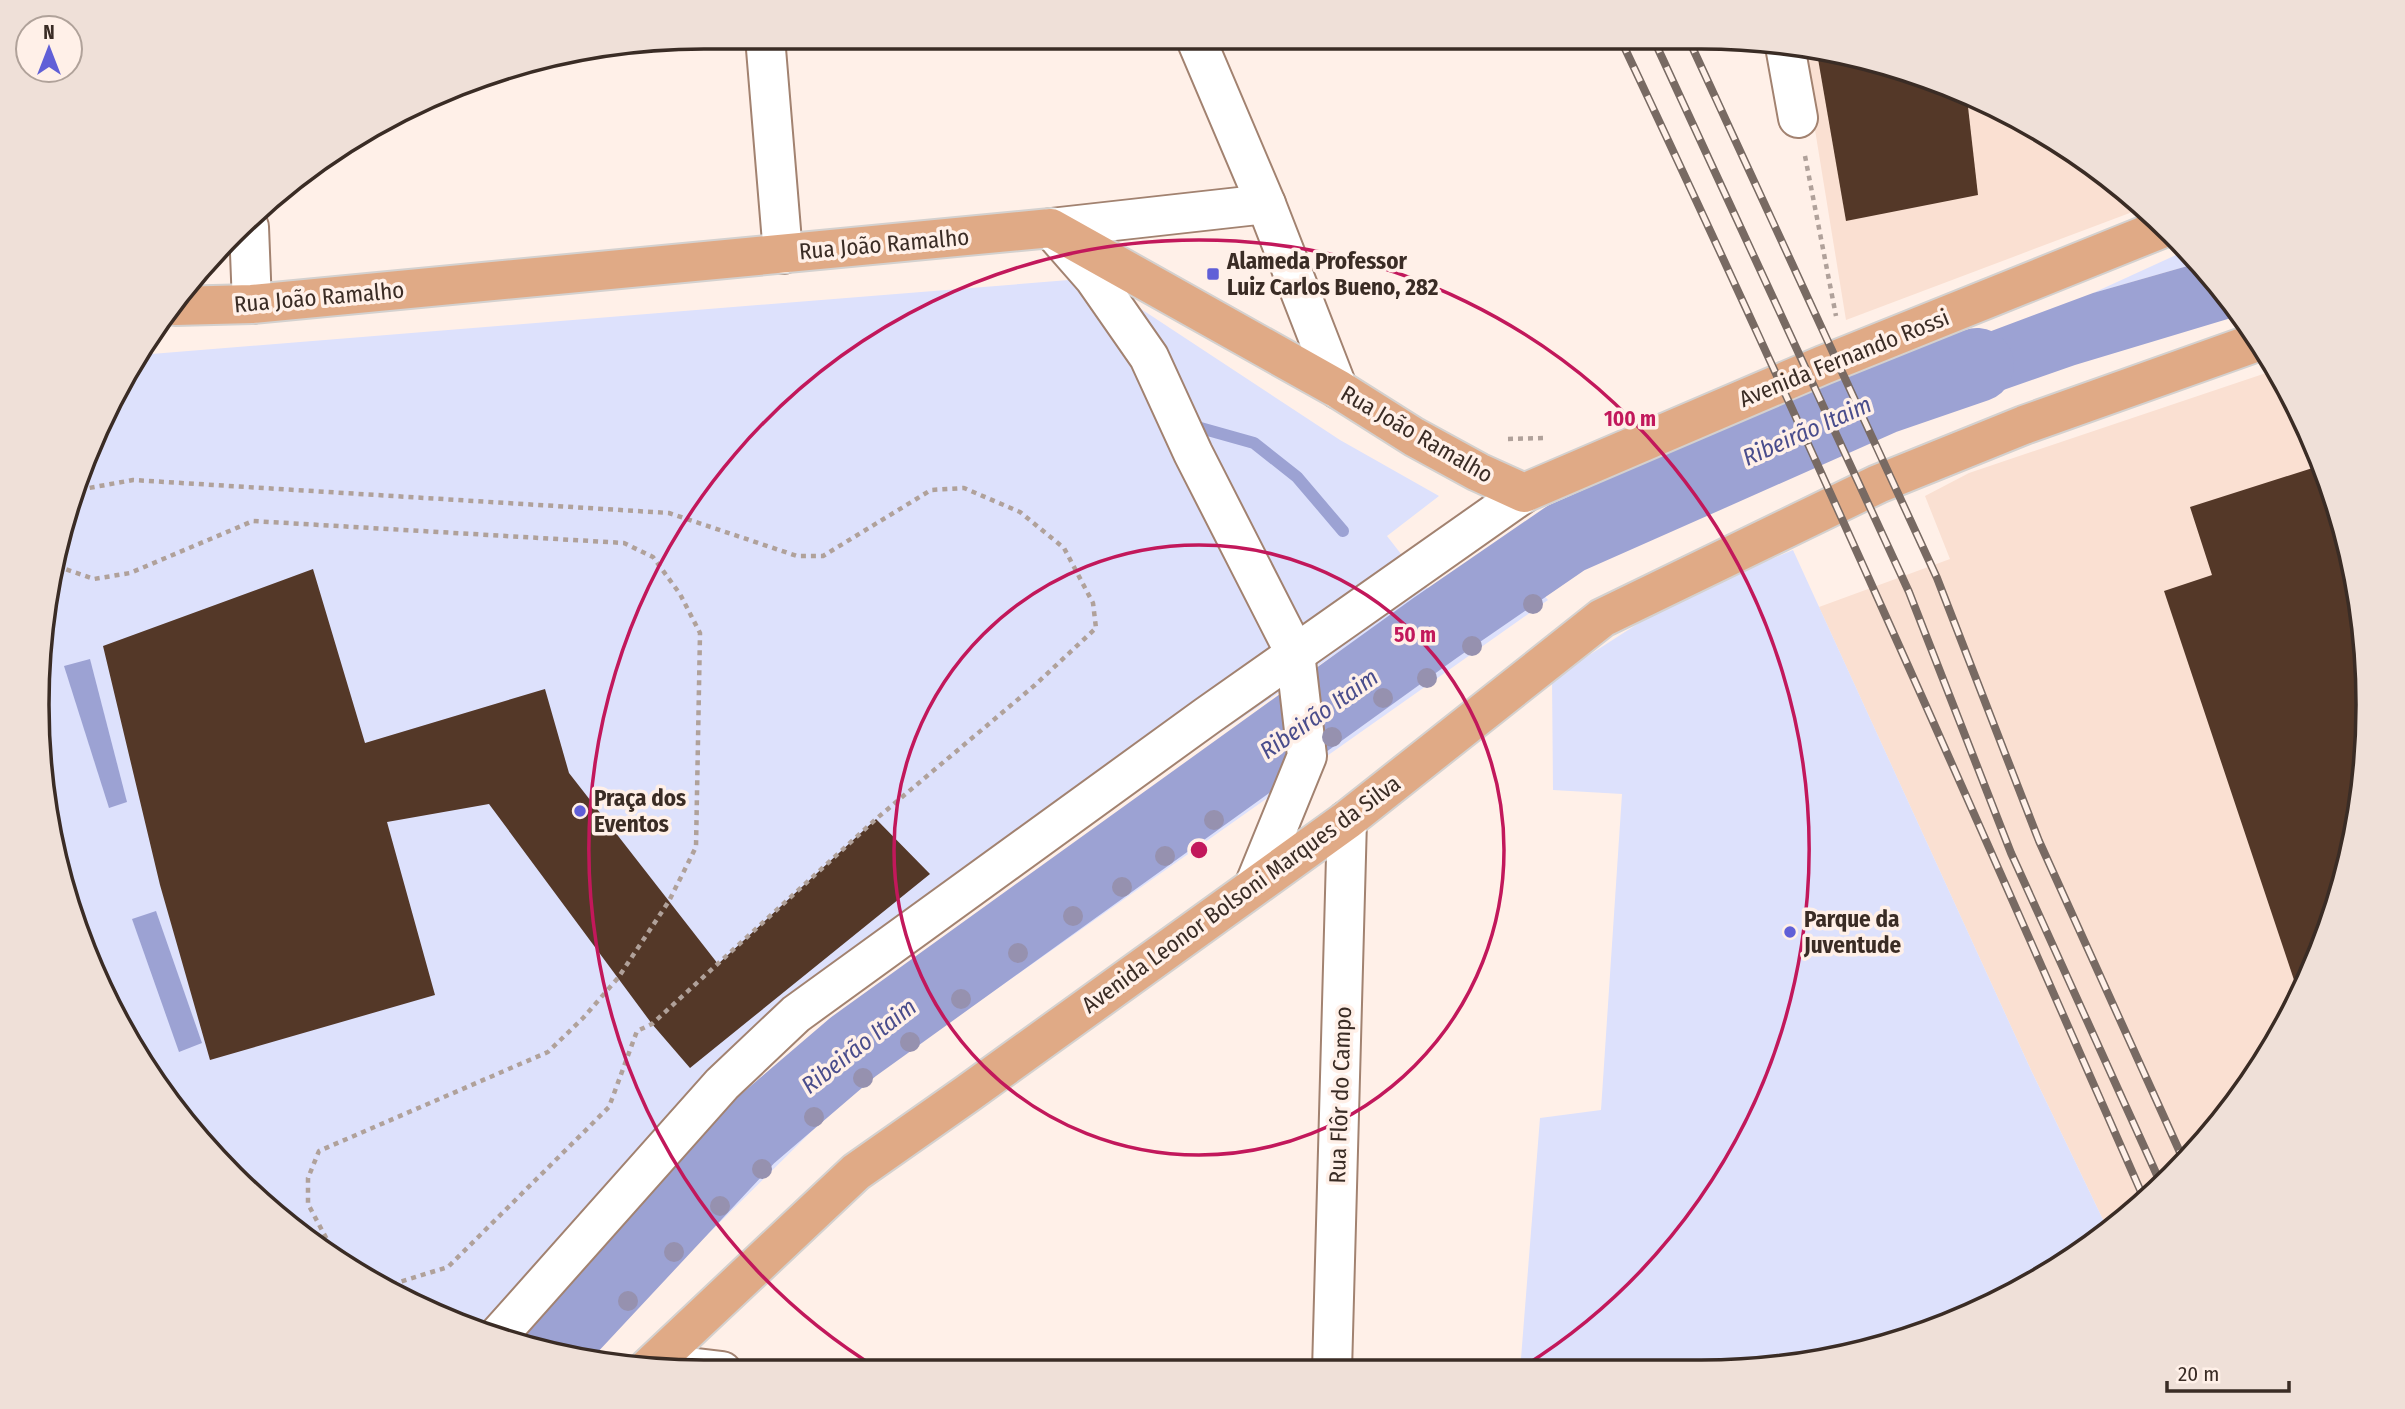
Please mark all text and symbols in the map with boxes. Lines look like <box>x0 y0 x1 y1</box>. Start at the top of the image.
north arrow <box>14 14 84 84</box>
text: N <box>43 21 55 44</box>
street label: Rua João Ramalho <box>798 223 970 265</box>
place label: Alameda Professor Luiz Carlos Bueno, 282 <box>1226 247 1439 301</box>
marker: Alameda Professor Luiz Carlos Bueno, 282 <box>1205 266 1221 282</box>
street label: Rua João Ramalho <box>233 276 405 318</box>
street label: Avenida Fernando Rossi <box>1735 303 1953 413</box>
street label: Rua João Ramalho <box>1336 379 1498 489</box>
water label: Ribeirão Itaim <box>1738 390 1876 472</box>
text: 100 m <box>1604 406 1656 432</box>
text: 50 m <box>1394 622 1436 648</box>
water label: Ribeirão Itaim <box>1255 663 1383 765</box>
street label: Avenida Leonor Bolsoni Marques da Silva <box>1076 769 1406 1019</box>
place label: Praça dos Eventos <box>594 784 686 838</box>
marker: Praça dos Eventos <box>572 803 588 819</box>
centre of rings <box>1187 838 1211 862</box>
place label: Parque da Juventude <box>1803 905 1902 959</box>
marker: Parque da Juventude <box>1782 924 1798 940</box>
water label: Ribeirão Itaim <box>796 993 922 1099</box>
street label: Rua Flôr do Campo <box>1323 1006 1357 1184</box>
scale bar <box>2167 1350 2290 1394</box>
text: 20 m <box>2178 1361 2219 1387</box>

